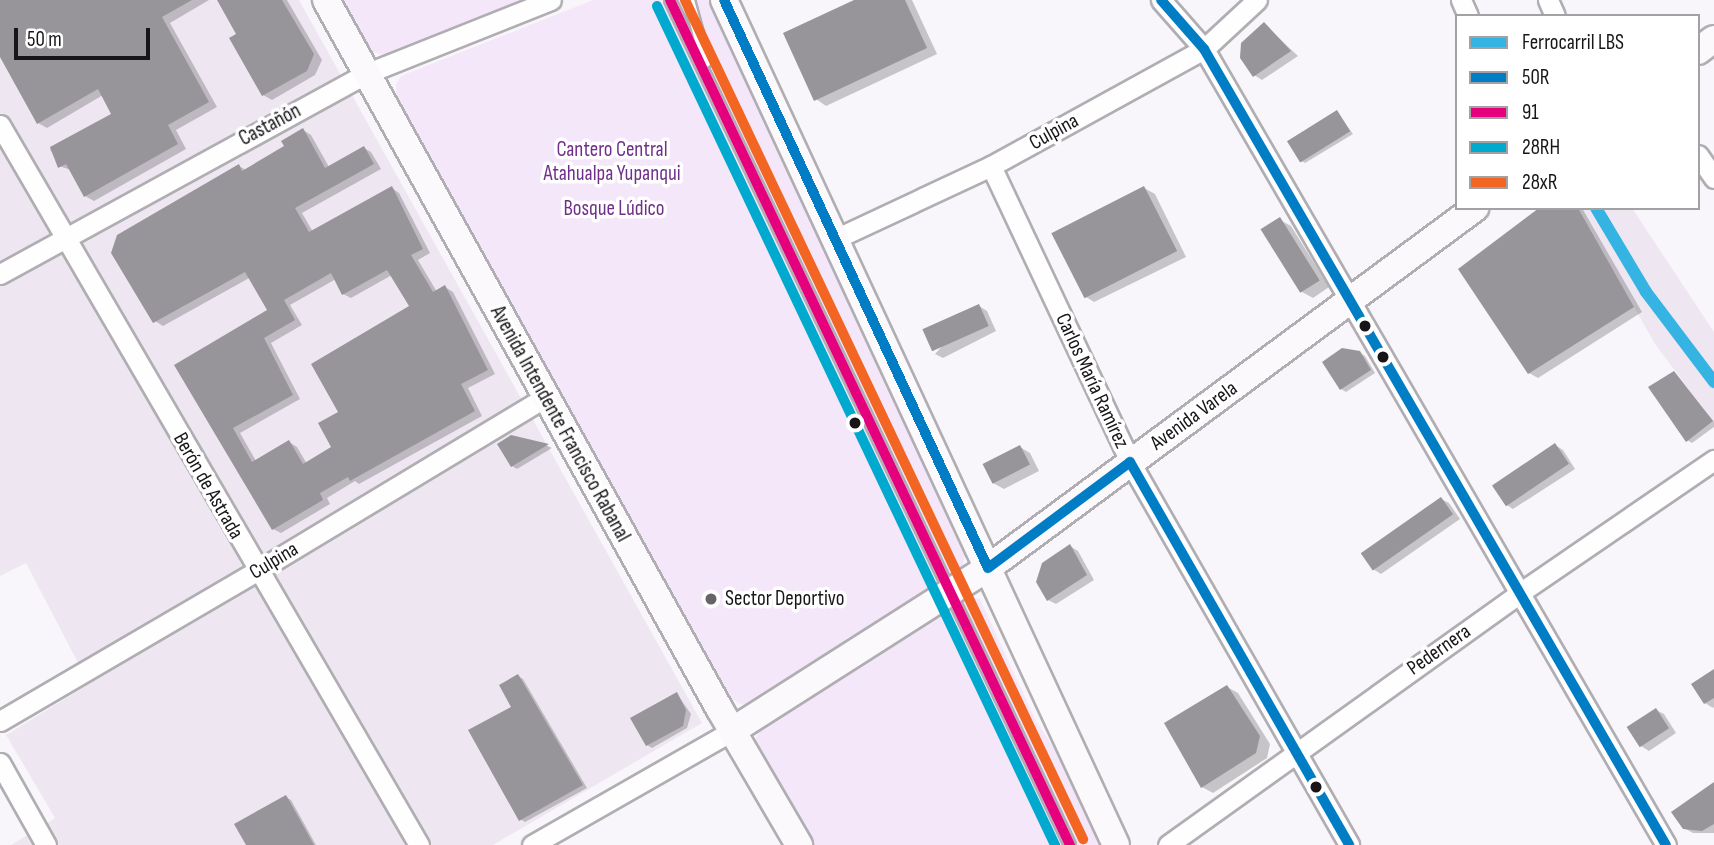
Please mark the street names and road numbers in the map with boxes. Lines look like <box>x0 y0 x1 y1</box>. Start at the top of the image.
street label: Castañón <box>235 98 305 152</box>
street label: Culpina <box>1025 108 1083 156</box>
street label: Avenida Intendente Francisco Rabanal <box>485 302 635 546</box>
street label: Carlos María Ramírez <box>1050 310 1134 452</box>
street label: Avenida Varela <box>1146 376 1242 456</box>
street label: Berón de Astrada <box>167 428 249 544</box>
street label: Culpina <box>245 537 303 585</box>
street label: Pedernera <box>1402 619 1476 681</box>

